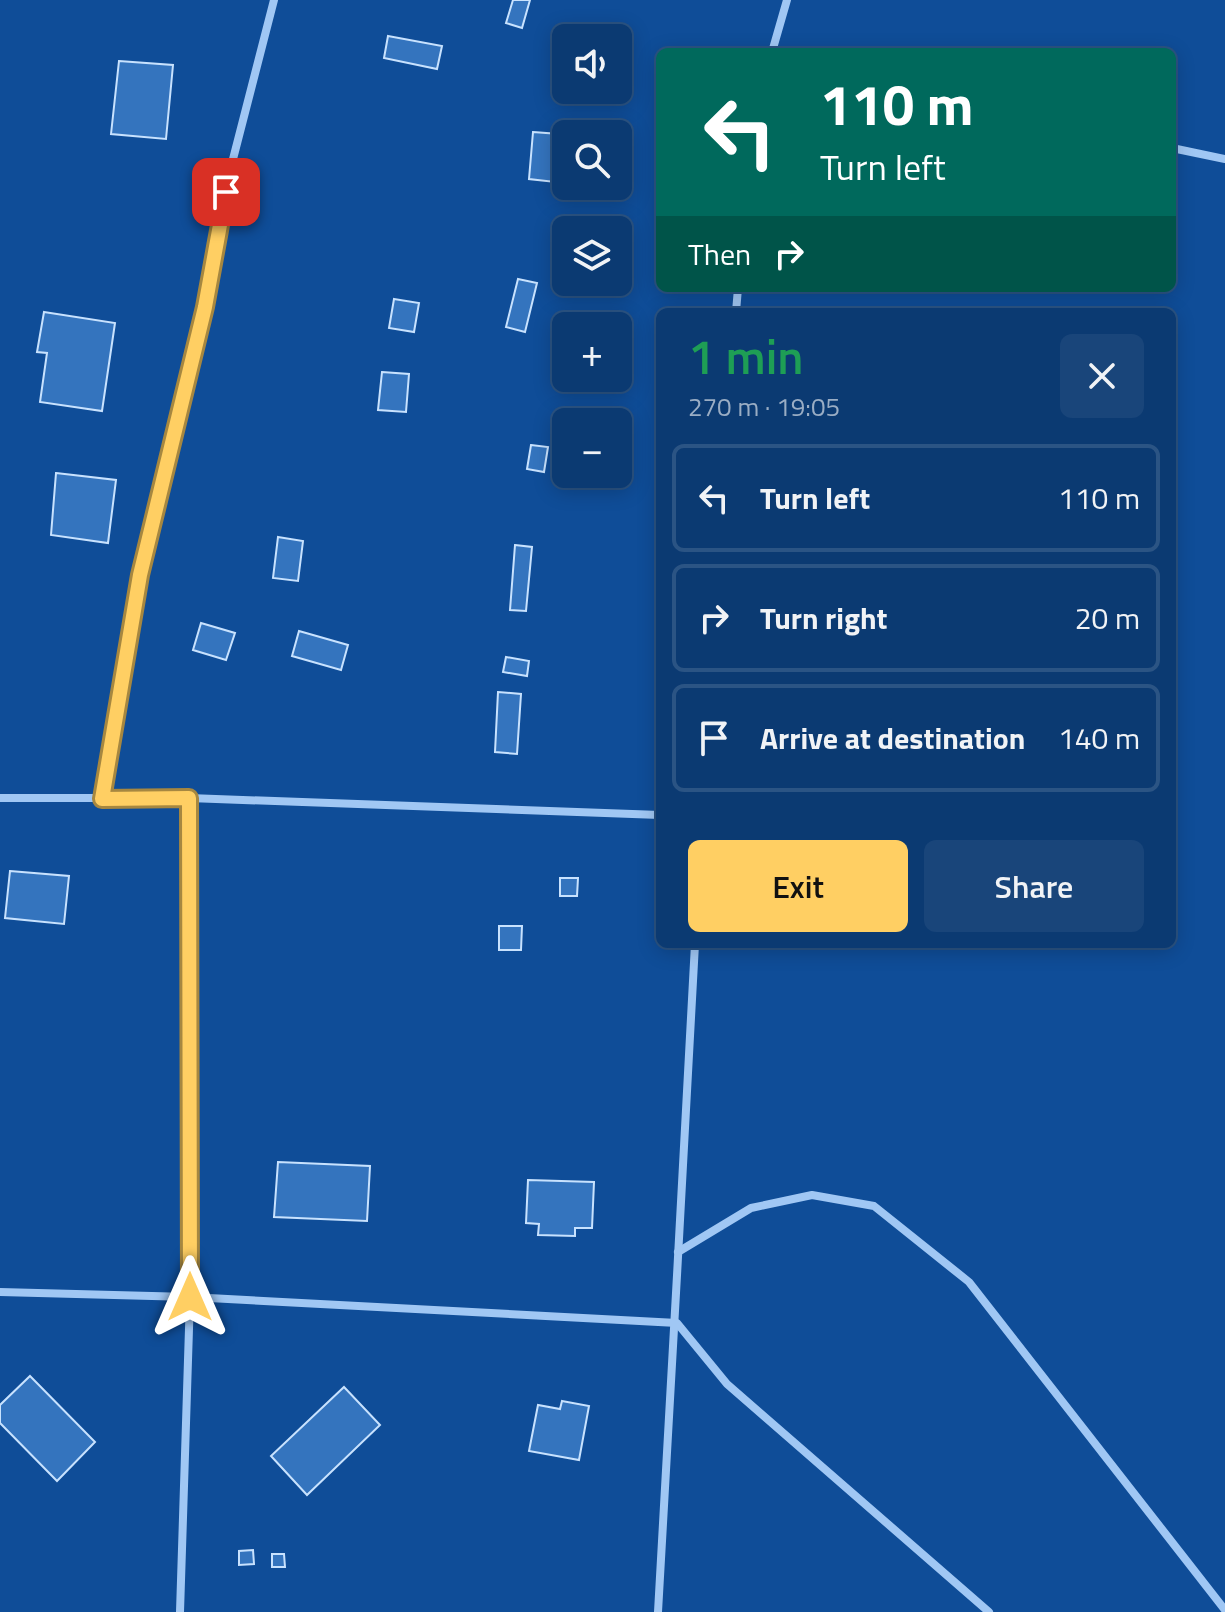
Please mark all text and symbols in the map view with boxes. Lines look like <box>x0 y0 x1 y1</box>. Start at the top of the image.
map controls <box>552 24 632 488</box>
button: sound <box>552 24 632 104</box>
text: 110 m <box>820 62 973 147</box>
icon: left <box>688 80 792 184</box>
button: search <box>552 120 632 200</box>
text: Turn left <box>820 139 946 194</box>
pin <box>192 158 260 226</box>
icon: arrive <box>204 170 248 214</box>
button: layers <box>552 216 632 296</box>
text: Then <box>688 231 751 277</box>
icon: right <box>767 232 811 276</box>
button: + <box>552 312 632 392</box>
text: 1 min <box>688 320 803 393</box>
button: close <box>1060 334 1144 418</box>
text: 270 m · 19:05 <box>688 387 840 426</box>
button: − <box>552 408 632 488</box>
text: Turn left <box>760 475 870 521</box>
text: 110 m <box>1058 475 1140 521</box>
icon: left <box>692 476 736 520</box>
text: Turn right <box>760 595 888 641</box>
text: 20 m <box>1075 595 1140 641</box>
icon: right <box>692 596 736 640</box>
text: Arrive at destination <box>760 715 1025 761</box>
text: 140 m <box>1058 715 1140 761</box>
icon: arrive <box>692 716 736 760</box>
button: Exit <box>688 840 908 932</box>
button: Share <box>924 840 1144 932</box>
position arrow <box>148 1255 232 1339</box>

